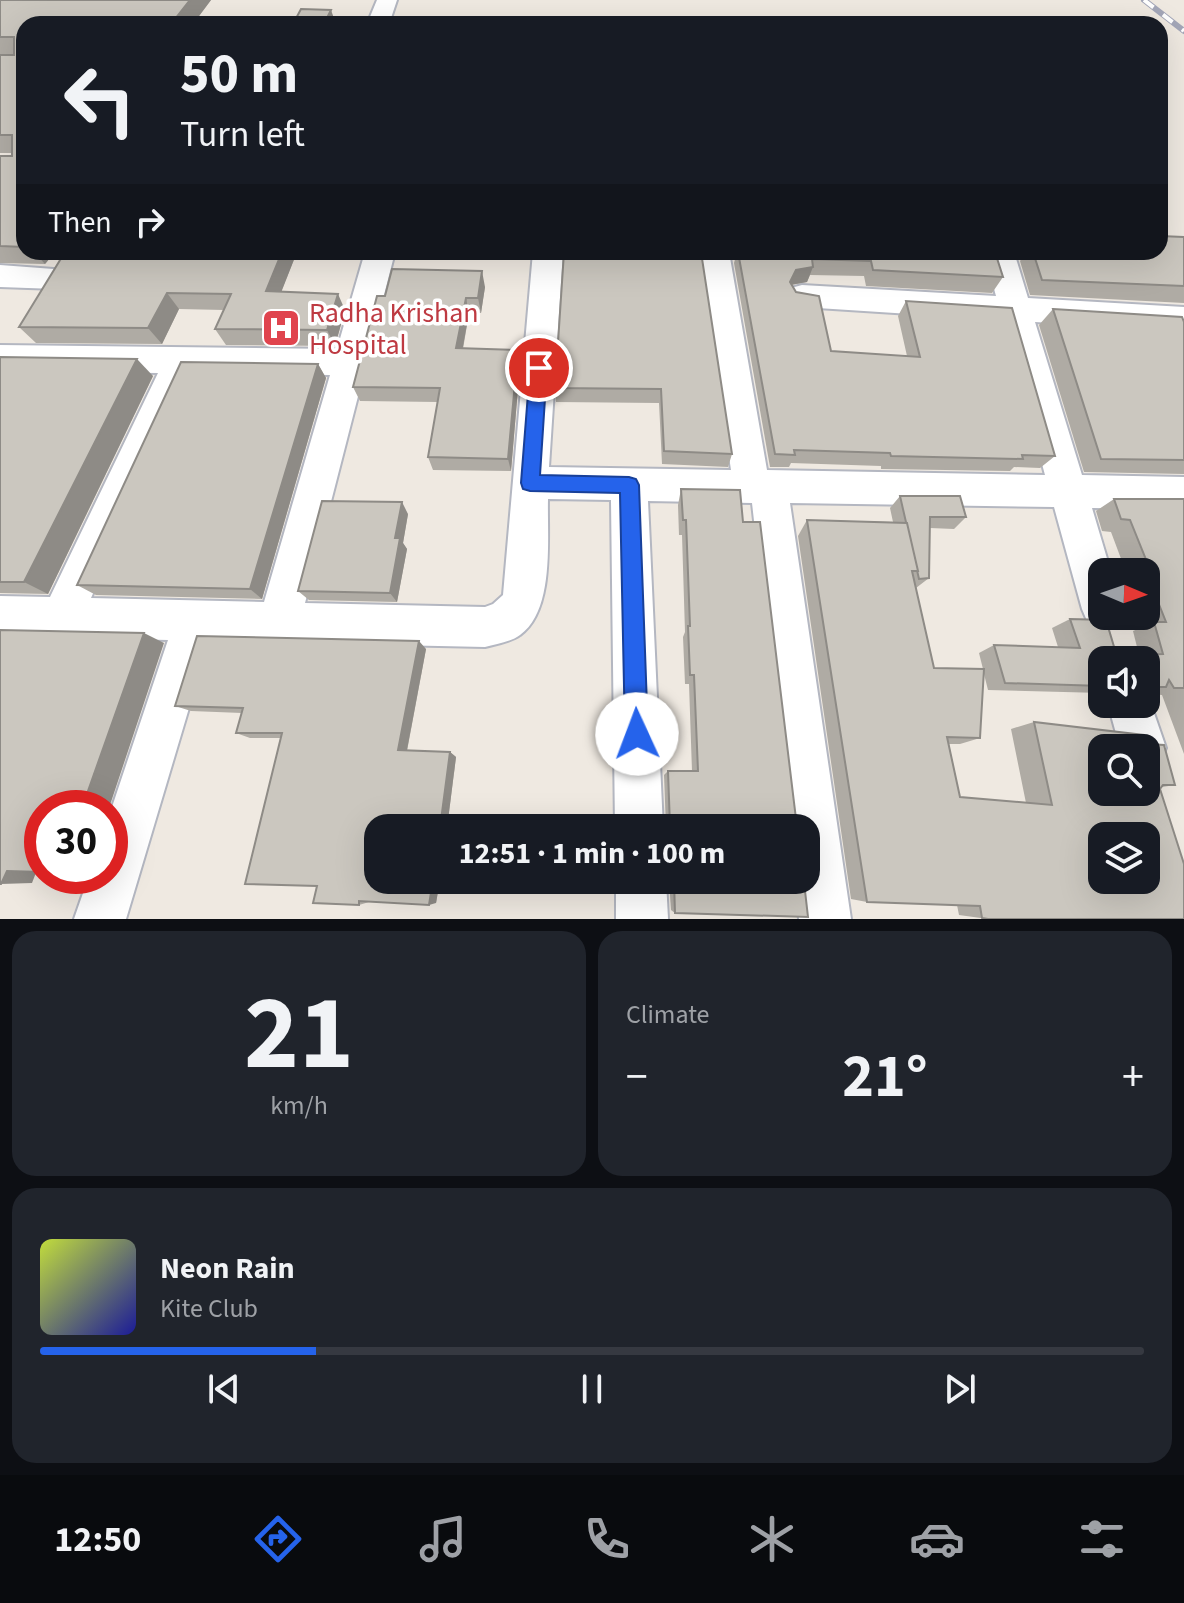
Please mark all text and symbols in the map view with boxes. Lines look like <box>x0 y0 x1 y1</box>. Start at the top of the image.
text: 50 m <box>180 35 298 114</box>
icon: left <box>48 48 152 152</box>
text: Turn left <box>180 109 305 160</box>
icon: right <box>128 200 172 244</box>
text: Then <box>48 201 112 244</box>
place label: Radha Krishan Hospital <box>309 293 479 365</box>
hospital icon: Radha Krishan Hospital <box>260 307 302 349</box>
pin <box>505 334 573 402</box>
icon: arrive <box>517 346 561 390</box>
north arrow <box>1088 558 1160 630</box>
map controls <box>1088 558 1160 894</box>
button: sound <box>1088 646 1160 718</box>
position arrow <box>595 692 679 776</box>
button: search <box>1088 734 1160 806</box>
speed limit sign: 30 <box>24 790 128 894</box>
button: layers <box>1088 822 1160 894</box>
text: 12:51 · 1 min · 100 m <box>459 832 725 875</box>
text: 21 <box>244 961 354 1109</box>
text: Climate <box>626 996 710 1033</box>
text: 21° <box>842 1035 928 1120</box>
text: − <box>626 1046 648 1109</box>
text: + <box>1122 1046 1144 1109</box>
text: km/h <box>270 1087 328 1124</box>
text: Neon Rain <box>160 1247 295 1290</box>
text: Kite Club <box>160 1290 258 1327</box>
icon: previous <box>202 1367 246 1411</box>
icon: pause <box>570 1367 614 1411</box>
icon: next <box>938 1367 982 1411</box>
icon: directions <box>250 1511 306 1567</box>
icon: music <box>415 1511 471 1567</box>
icon: phone <box>579 1511 635 1567</box>
icon: climate <box>744 1511 800 1567</box>
icon: car <box>909 1511 965 1567</box>
icon: filters <box>1074 1511 1130 1567</box>
text: 12:50 <box>54 1514 141 1565</box>

